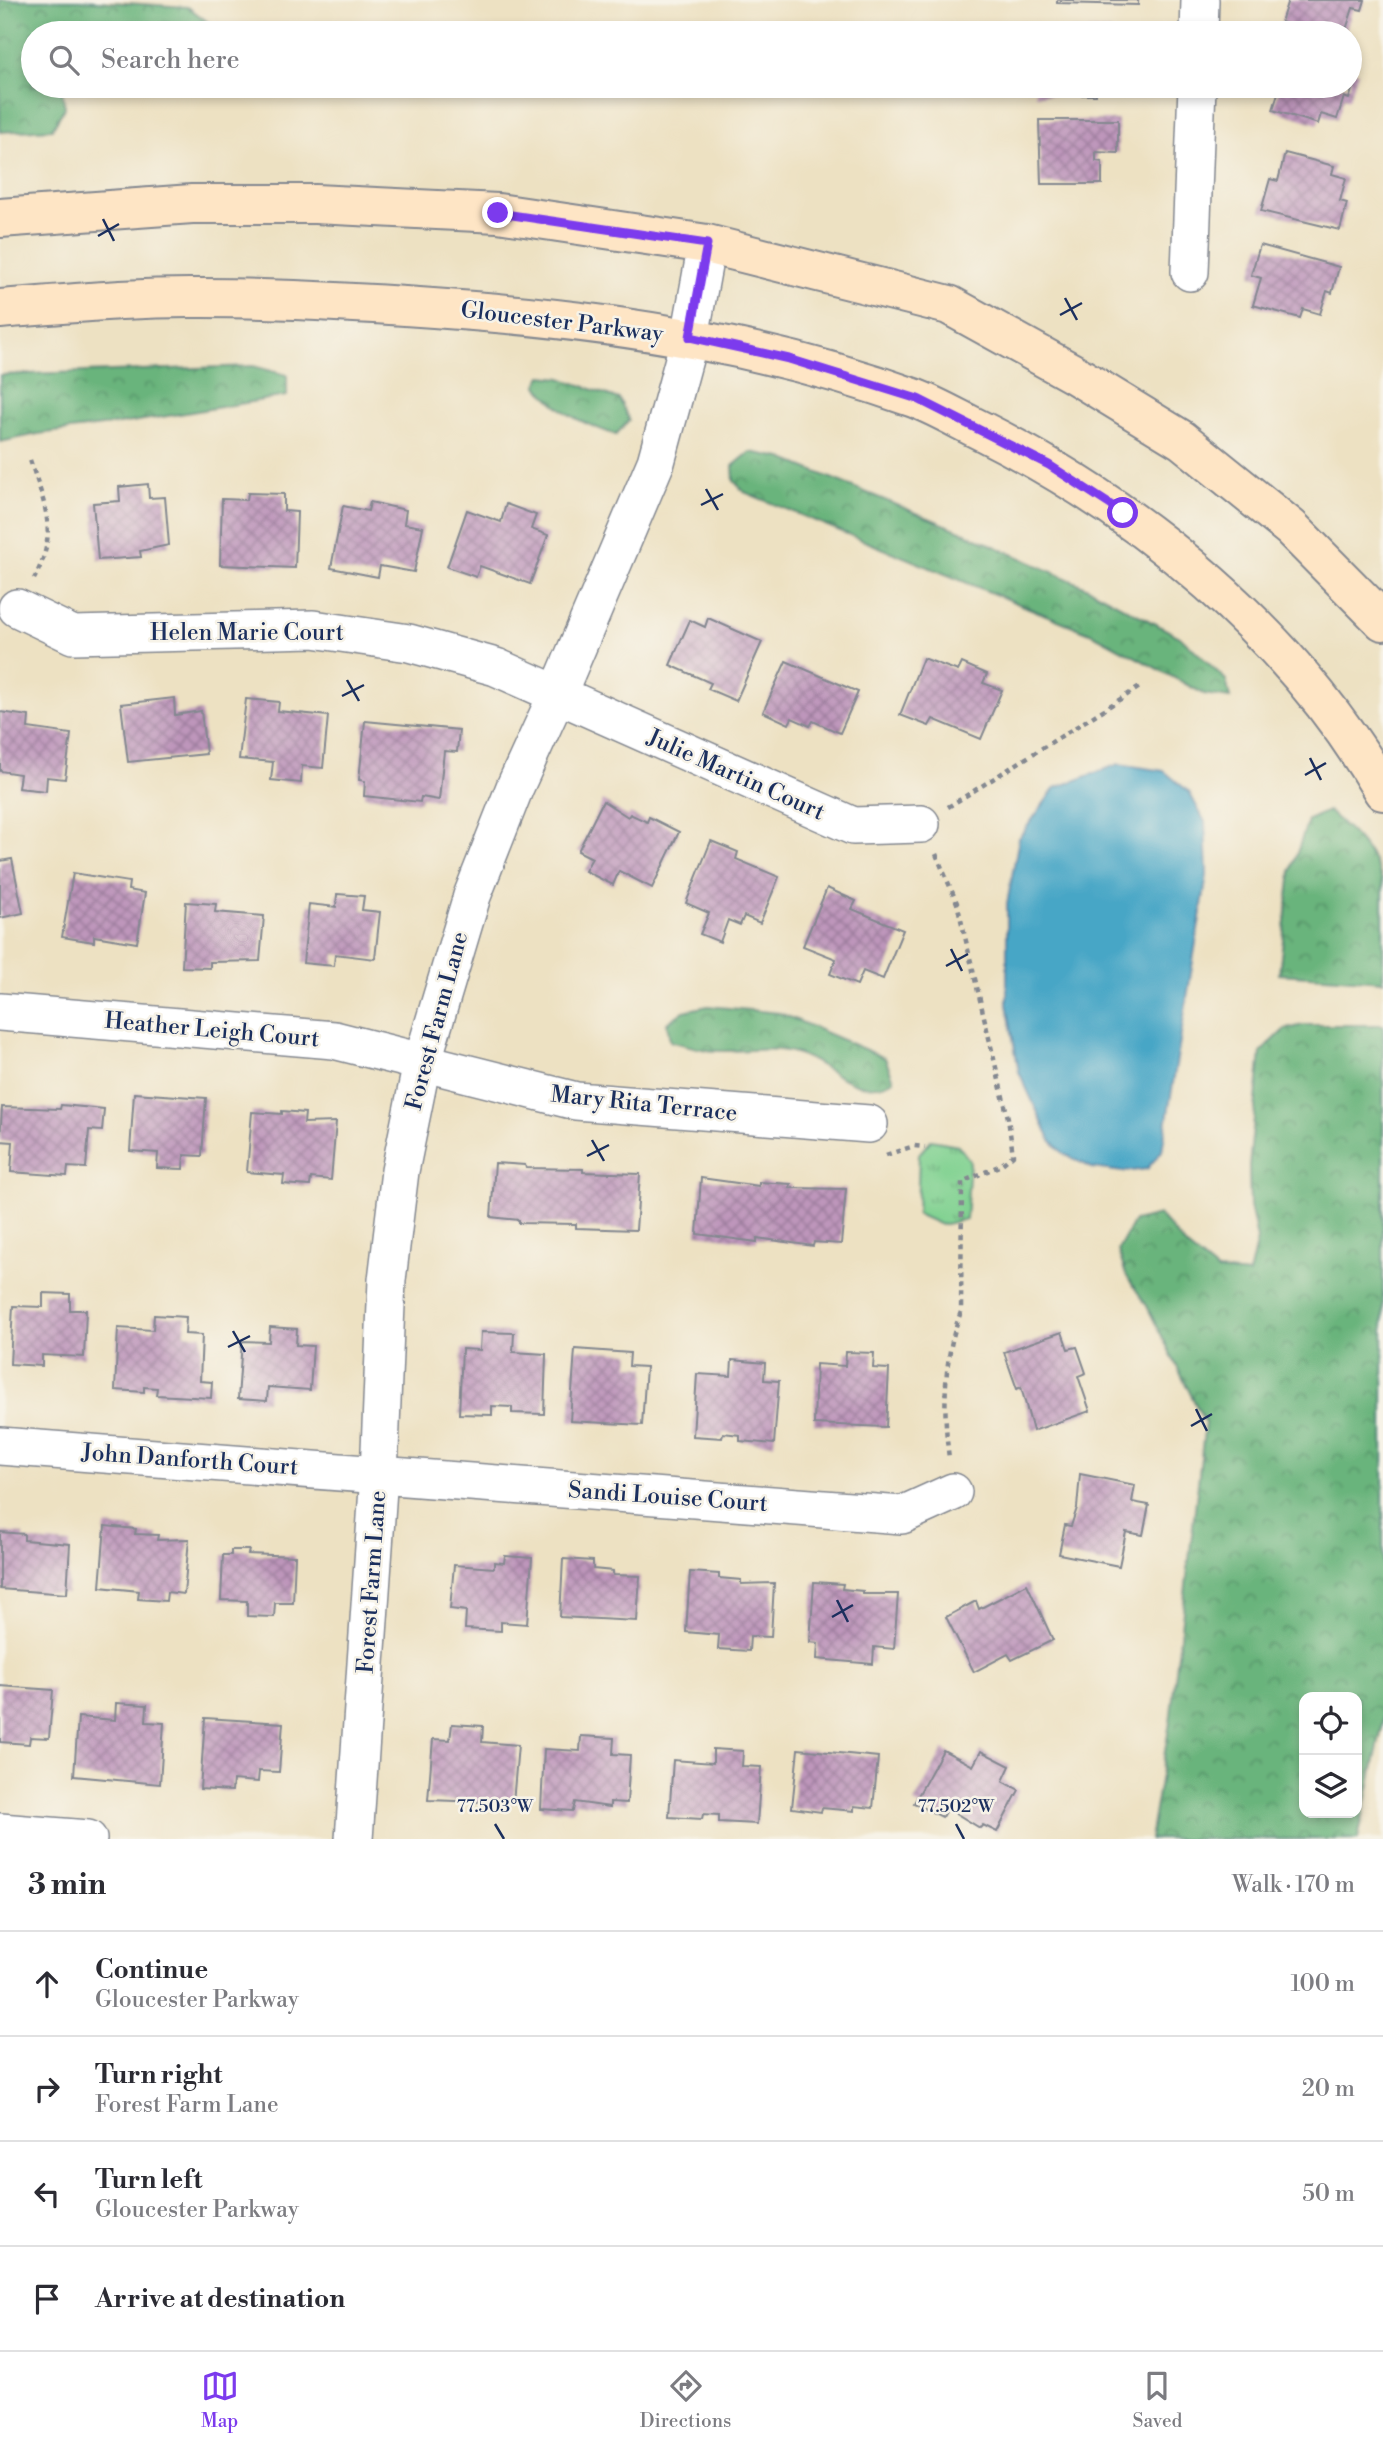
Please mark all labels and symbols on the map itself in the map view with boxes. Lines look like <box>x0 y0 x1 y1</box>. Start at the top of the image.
route end <box>482 197 513 228</box>
street label: Gloucester Parkway <box>459 296 666 348</box>
route start <box>1107 497 1138 528</box>
street label: Helen Marie Court <box>150 619 344 647</box>
street label: Julie Martin Court <box>642 723 829 827</box>
street label: Forest Farm Lane <box>400 929 474 1113</box>
street label: Heather Leigh Court <box>103 1007 321 1053</box>
street label: Mary Rita Terrace <box>549 1080 739 1128</box>
street label: John Danforth Court <box>80 1438 299 1482</box>
street label: Sandi Louise Court <box>567 1476 769 1518</box>
street label: Forest Farm Lane <box>352 1489 392 1675</box>
text: 77.503°W <box>457 1795 534 1818</box>
text: 77.502°W <box>918 1795 995 1818</box>

